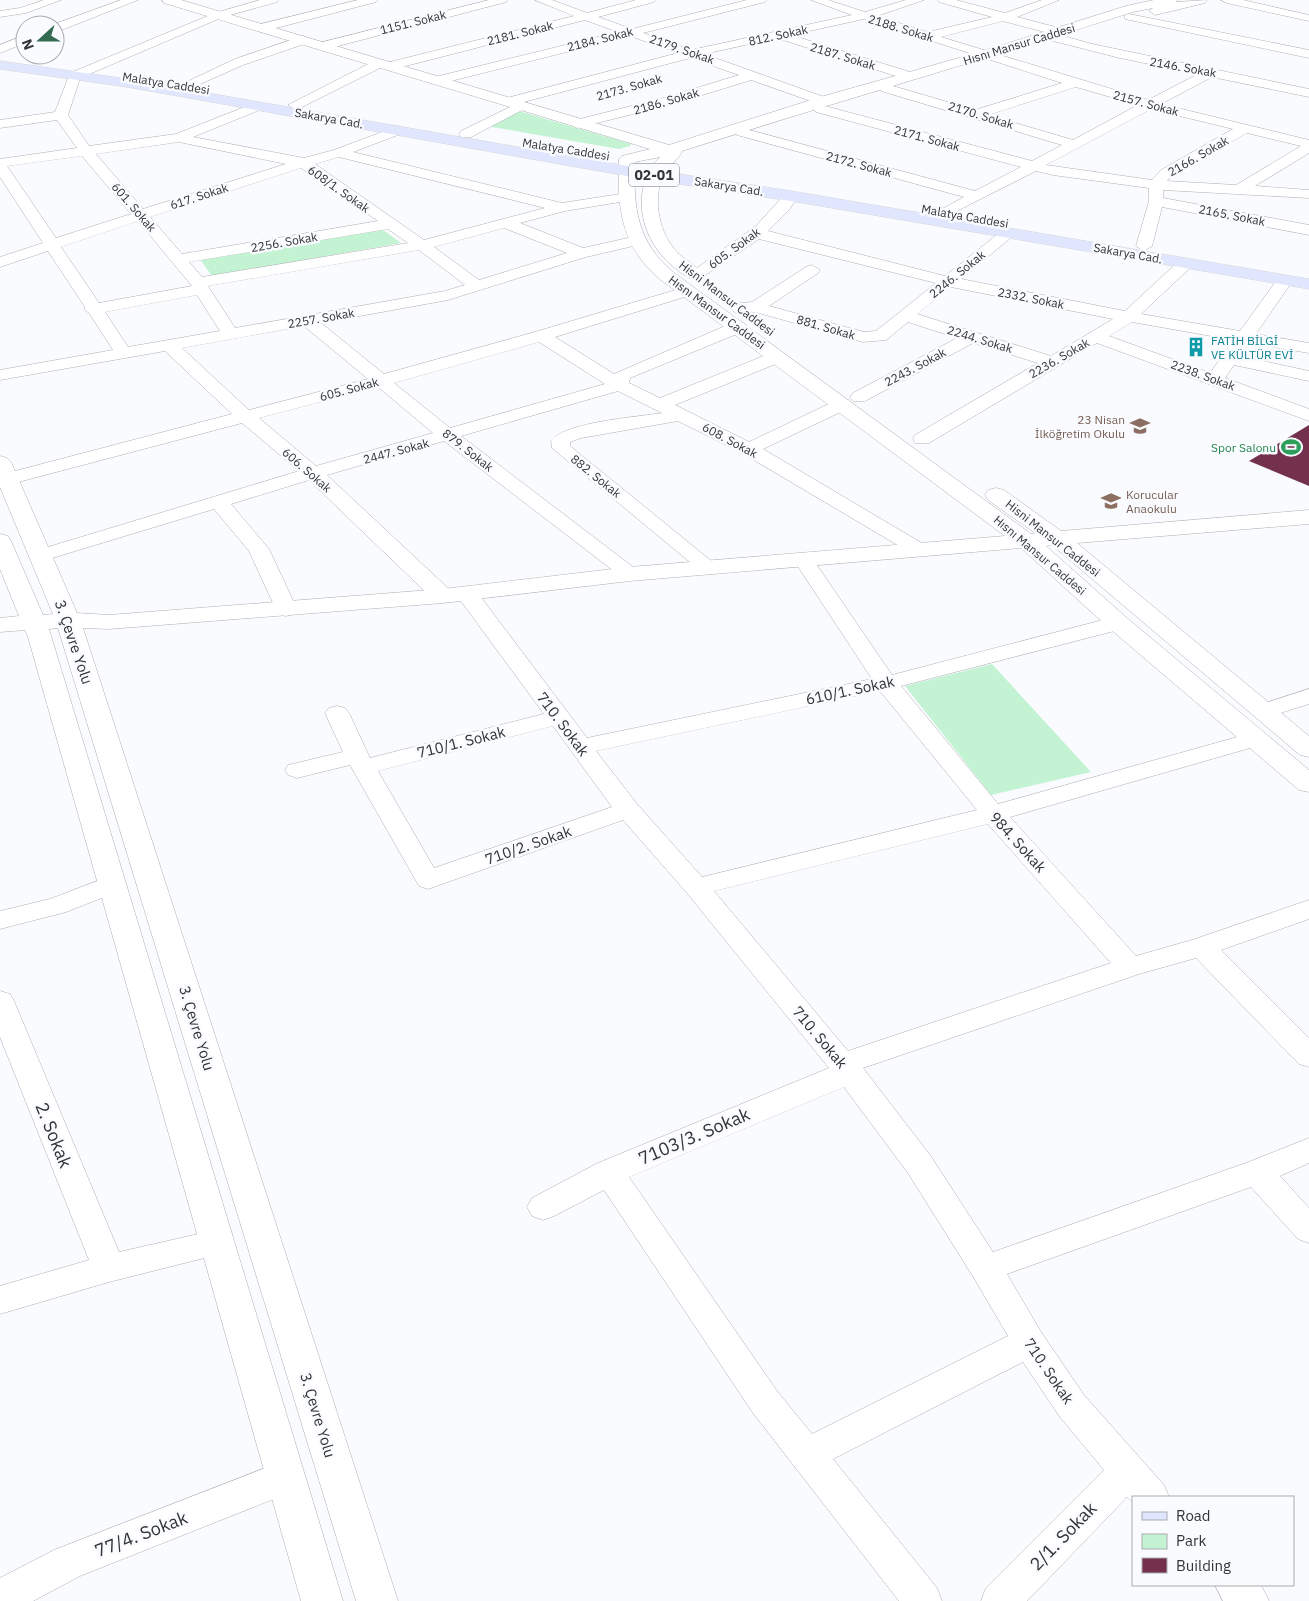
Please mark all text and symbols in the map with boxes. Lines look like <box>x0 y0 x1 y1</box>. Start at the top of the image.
street label: 1151. Sokak <box>378 6 448 37</box>
street label: 2188. Sokak <box>866 11 936 45</box>
north arrow <box>15 15 65 65</box>
street label: 2181. Sokak <box>485 17 555 48</box>
street label: Hısnı Mansur Caddesi <box>961 20 1077 68</box>
street label: 812. Sokak <box>747 21 810 49</box>
street label: 2184. Sokak <box>565 23 635 54</box>
street label: 2179. Sokak <box>648 31 717 67</box>
text: N <box>18 37 38 53</box>
street label: 2187. Sokak <box>808 39 878 73</box>
street label: 2146. Sokak <box>1148 54 1218 80</box>
street label: Malatya Caddesi <box>121 69 211 97</box>
street label: 2173. Sokak <box>594 70 664 104</box>
street label: 2186. Sokak <box>631 84 701 118</box>
street label: 2157. Sokak <box>1111 87 1181 119</box>
street label: 2170. Sokak <box>946 98 1016 132</box>
street label: Sakarya Cad. <box>293 105 365 131</box>
street label: 2171. Sokak <box>892 122 962 154</box>
street label: 2166. Sokak <box>1165 132 1232 179</box>
street label: Malatya Caddesi <box>521 135 611 163</box>
street label: 2172. Sokak <box>824 148 894 180</box>
street label: 608/1. Sokak <box>305 162 373 216</box>
road number: 02-01 <box>629 164 679 186</box>
street label: Sakarya Cad. <box>693 173 765 199</box>
street label: 601. Sokak <box>109 179 160 235</box>
street label: 617. Sokak <box>168 179 231 212</box>
street label: Malatya Caddesi <box>920 201 1010 231</box>
street label: 2165. Sokak <box>1197 201 1267 229</box>
street label: 605. Sokak <box>705 224 763 272</box>
street label: 2256. Sokak <box>249 229 319 255</box>
street label: Sakarya Cad. <box>1092 240 1164 266</box>
street label: 2246. Sokak <box>926 246 989 301</box>
street label: Hisni Mansur Caddesi <box>676 257 778 339</box>
street label: Hısnı Mansur Caddesi <box>666 272 768 352</box>
street label: 2332. Sokak <box>996 284 1066 312</box>
street label: 2257. Sokak <box>286 305 356 331</box>
street label: 881. Sokak <box>795 311 858 343</box>
street label: 2244. Sokak <box>945 322 1015 356</box>
place label: FATİH BİLGİ VE KÜLTÜR EVİ <box>1211 333 1294 362</box>
street label: 2236. Sokak <box>1026 334 1093 381</box>
building icon: FATİH BİLGİ VE KÜLTÜR EVİ <box>1185 336 1207 358</box>
street label: 2243. Sokak <box>882 344 949 389</box>
street label: 2238. Sokak <box>1169 356 1238 394</box>
street label: 605. Sokak <box>318 374 381 404</box>
place label: 23 Nisan İlköğretim Okulu <box>1035 412 1125 441</box>
school or university icon: 23 Nisan İlköğretim Okulu <box>1129 415 1151 437</box>
street label: 608. Sokak <box>700 419 761 461</box>
street label: 879. Sokak <box>440 425 497 475</box>
street label: 2447. Sokak <box>361 435 431 467</box>
sports icon: Spor Salonu <box>1280 436 1302 458</box>
place label: Spor Salonu <box>1211 440 1276 455</box>
street label: 606. Sokak <box>279 445 335 496</box>
street label: 882. Sokak <box>568 451 625 501</box>
place label: Korucular Anaokulu <box>1126 487 1179 516</box>
school or university icon: Korucular Anaokulu <box>1100 490 1122 512</box>
street label: Hisni Mansur Caddesi <box>1003 496 1103 580</box>
street label: Hısnı Mansur Caddesi <box>991 512 1089 598</box>
street label: 3. Çevre Yolu <box>51 597 97 687</box>
street label: 610/1. Sokak <box>804 671 896 709</box>
street label: 710. Sokak <box>533 688 593 760</box>
street label: 710/1. Sokak <box>415 722 507 762</box>
street label: 984. Sokak <box>986 808 1050 876</box>
street label: 710/2. Sokak <box>482 821 574 869</box>
street label: 3. Çevre Yolu <box>175 983 219 1073</box>
street label: 710. Sokak <box>788 1002 852 1072</box>
street label: 2. Sokak <box>30 1099 78 1172</box>
street label: 7103/3. Sokak <box>635 1102 754 1170</box>
street label: 710. Sokak <box>1020 1334 1078 1408</box>
street label: 3. Çevre Yolu <box>296 1370 340 1460</box>
street label: 2/1. Sokak <box>1025 1496 1102 1575</box>
legend <box>1132 1496 1294 1586</box>
street label: 77/4. Sokak <box>91 1506 191 1562</box>
text: Road <box>1176 1506 1211 1525</box>
text: Park <box>1176 1531 1206 1550</box>
text: Building <box>1176 1556 1231 1575</box>

